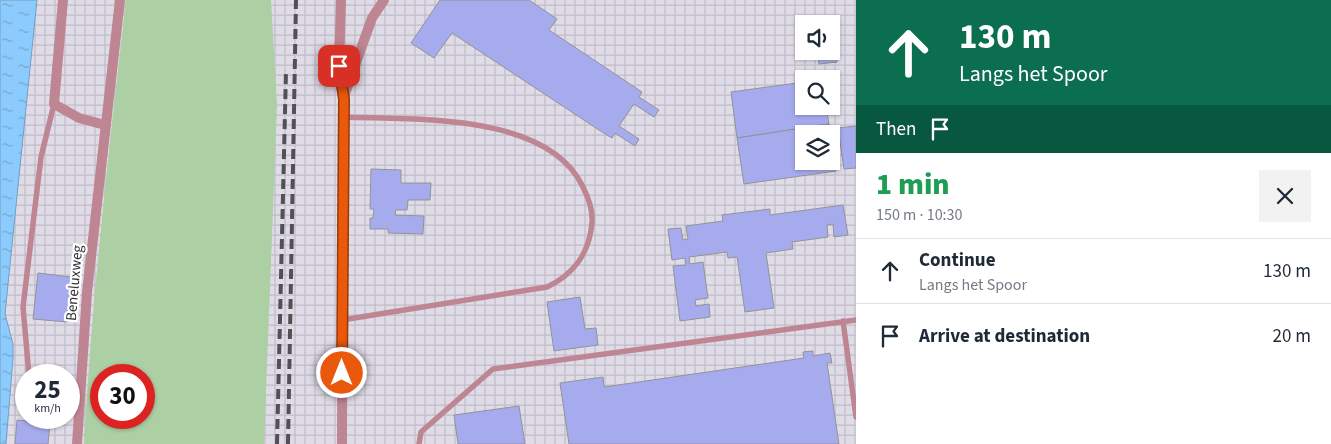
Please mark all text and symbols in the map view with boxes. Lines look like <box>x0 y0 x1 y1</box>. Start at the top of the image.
text: 130 m <box>959 12 1051 62</box>
map controls <box>795 15 840 170</box>
button: sound <box>795 15 840 60</box>
icon: ahead <box>876 20 941 85</box>
pin <box>318 45 360 87</box>
icon: arrive <box>325 52 353 80</box>
text: Langs het Spoor <box>959 58 1107 90</box>
button: search <box>795 70 840 115</box>
icon: arrive <box>926 115 954 143</box>
text: Then <box>876 116 916 143</box>
button: layers <box>795 125 840 170</box>
text: 1 min <box>876 163 950 206</box>
button: close <box>1259 170 1311 222</box>
text: 150 m · 10:30 <box>876 204 963 226</box>
street label: Beneluxweg <box>61 244 88 322</box>
text: Continue <box>919 247 996 274</box>
icon: ahead <box>876 257 904 285</box>
text: 130 m <box>1263 258 1311 285</box>
text: Langs het Spoor <box>919 274 1027 296</box>
icon: arrive <box>876 322 904 350</box>
text: Arrive at destination <box>919 323 1090 350</box>
text: 20 m <box>1273 323 1311 350</box>
position arrow <box>315 346 367 398</box>
speed limit sign: 30 <box>90 364 155 429</box>
text: 25 <box>34 372 61 408</box>
text: km/h <box>34 400 61 417</box>

